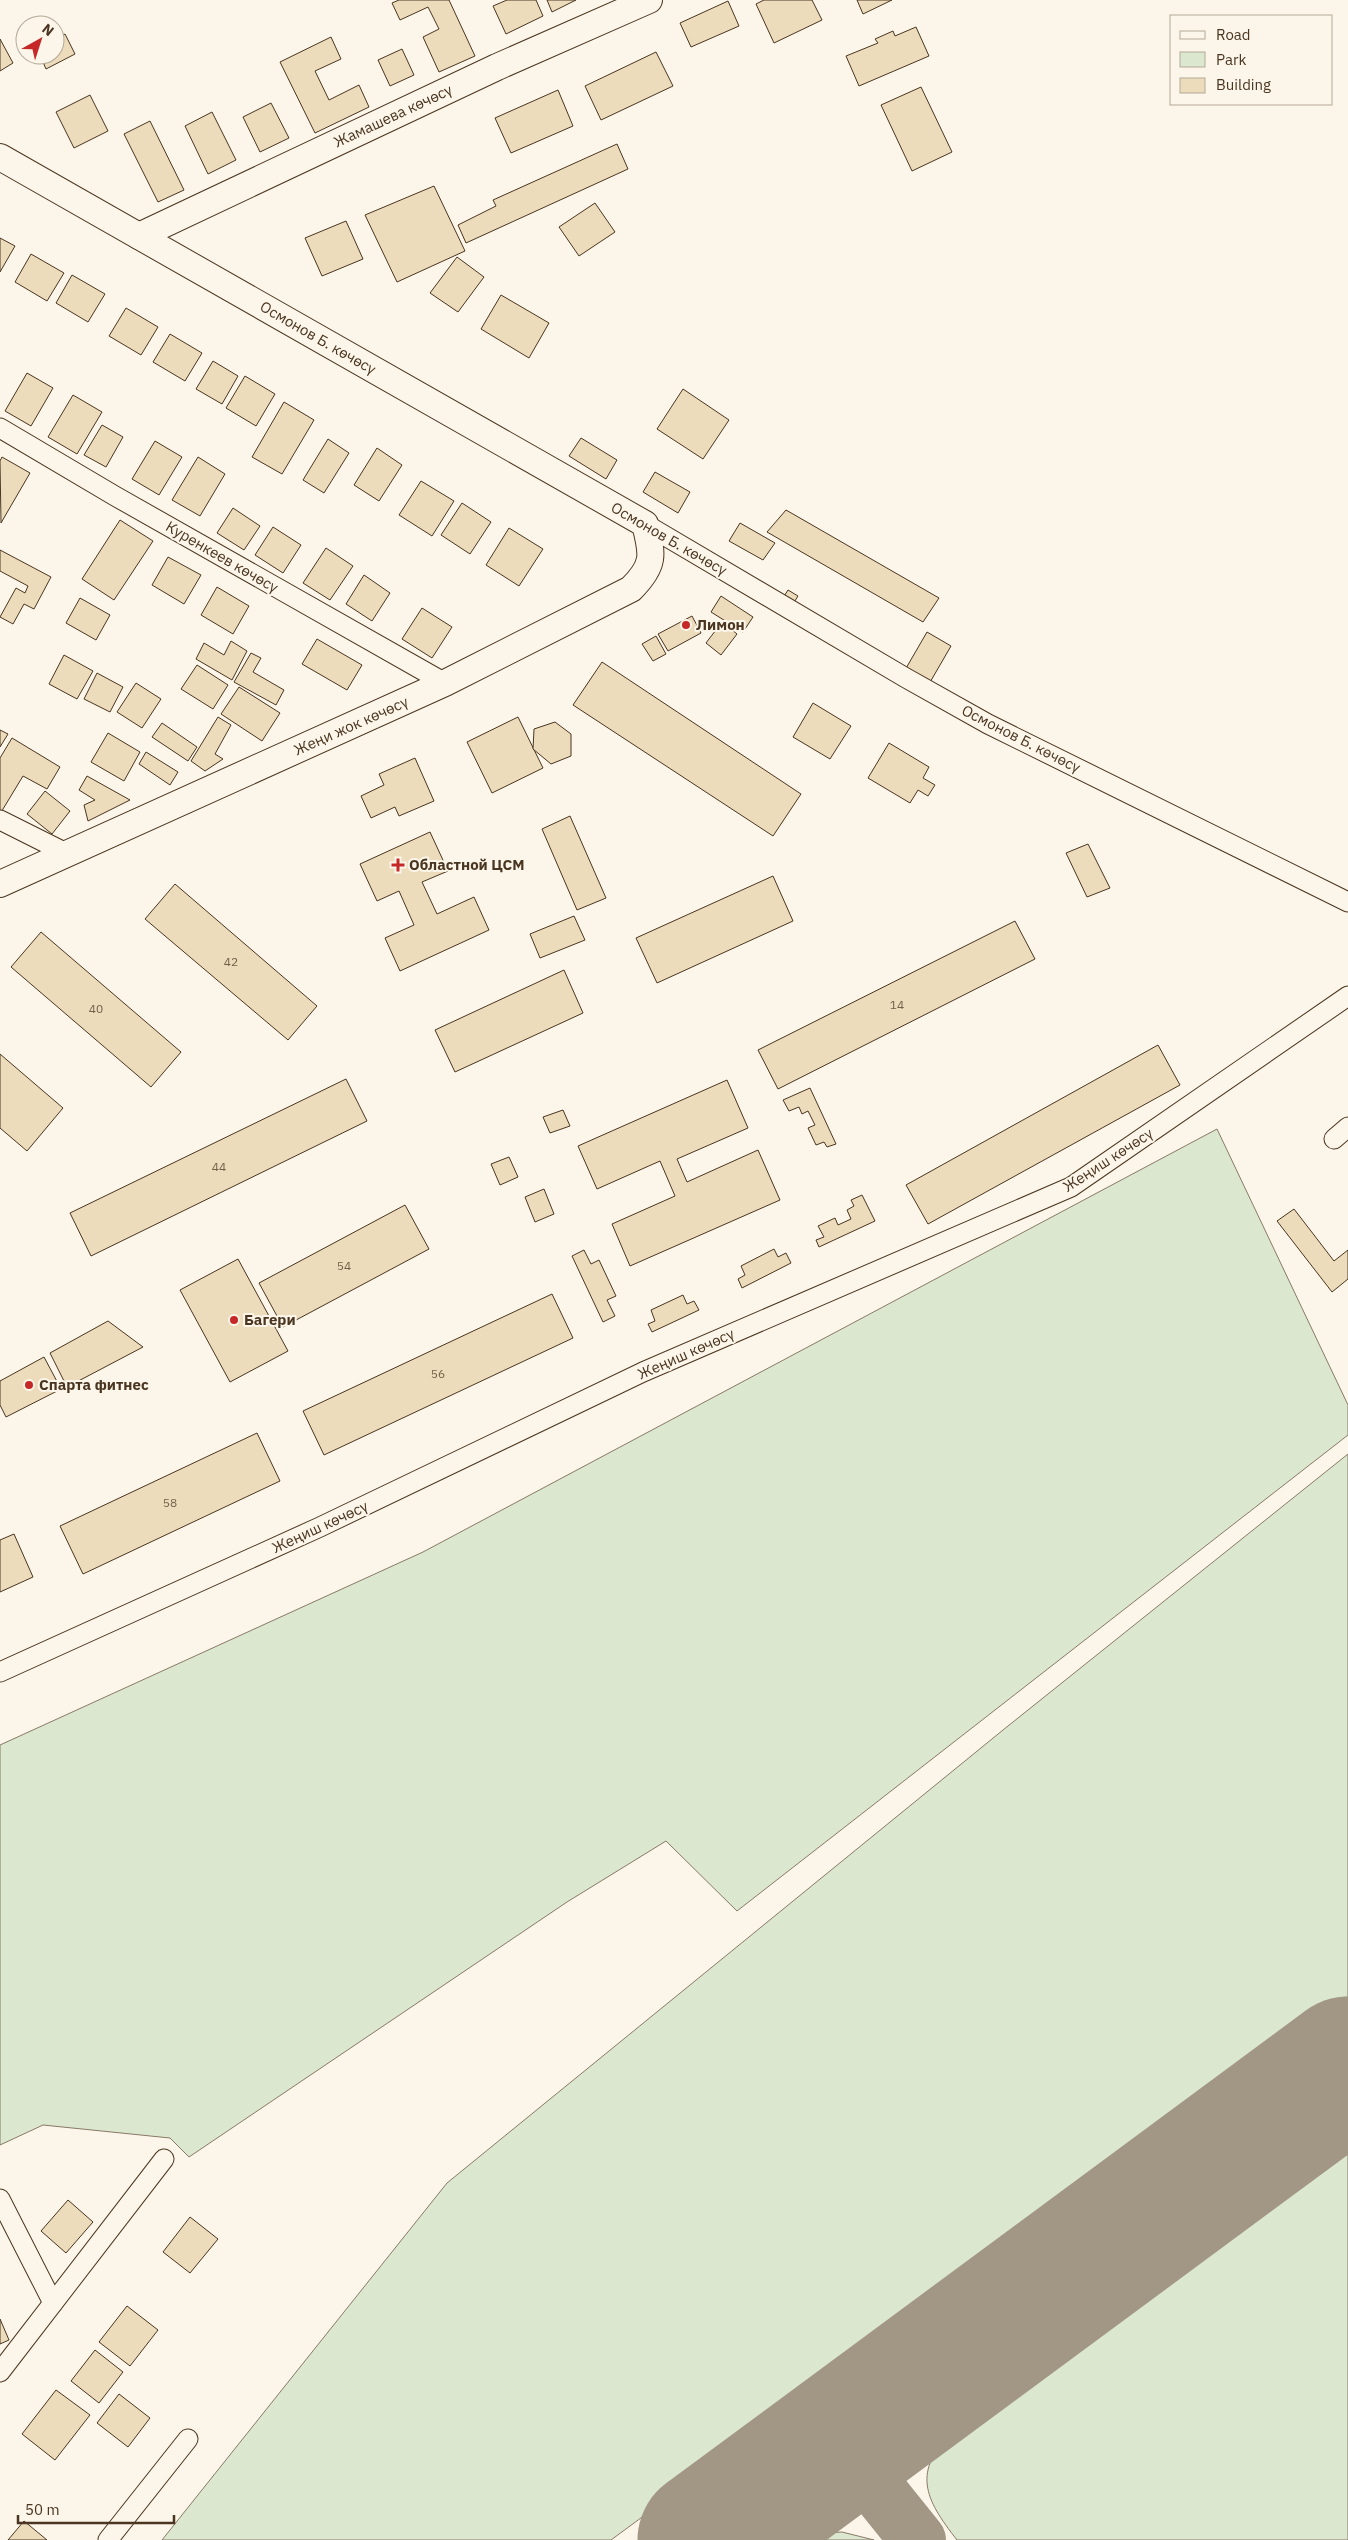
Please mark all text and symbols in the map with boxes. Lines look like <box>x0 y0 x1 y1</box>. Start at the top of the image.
north arrow <box>15 15 65 65</box>
legend <box>1170 15 1333 105</box>
text: N <box>39 20 58 40</box>
text: Road <box>1216 25 1251 44</box>
text: Park <box>1216 50 1246 69</box>
text: Building <box>1216 75 1271 94</box>
street label: Жамашева көчөсү <box>330 79 456 151</box>
street label: Осмонов Б. көчөсү <box>257 297 380 379</box>
street label: Осмонов Б. көчөсү <box>608 498 731 580</box>
street label: Куренкеев көчөсү <box>163 517 283 597</box>
place label: Лимон <box>696 615 745 634</box>
marker: Лимон <box>680 619 692 631</box>
street label: Жеңи жок көчөсү <box>291 692 412 759</box>
street label: Осмонов Б. көчөсү <box>959 700 1084 777</box>
place label: Областной ЦСМ <box>409 855 525 874</box>
marker: Областной ЦСМ <box>391 858 405 872</box>
house number: 42 <box>224 954 238 969</box>
house number: 14 <box>890 997 904 1012</box>
house number: 40 <box>89 1001 103 1016</box>
street label: Жеңиш көчөсү <box>1059 1123 1157 1196</box>
house number: 44 <box>212 1159 226 1174</box>
house number: 54 <box>337 1258 351 1273</box>
place label: Багери <box>244 1310 296 1329</box>
marker: Багери <box>228 1314 240 1326</box>
street label: Жеңиш көчөсү <box>634 1323 738 1383</box>
house number: 56 <box>431 1366 445 1381</box>
place label: Спарта фитнес <box>39 1375 149 1394</box>
marker: Спарта фитнес <box>23 1379 35 1391</box>
house number: 58 <box>163 1495 177 1510</box>
street label: Жеңиш көчөсү <box>269 1496 371 1557</box>
scale bar <box>18 2492 174 2524</box>
text: 50 m <box>25 2500 60 2519</box>

